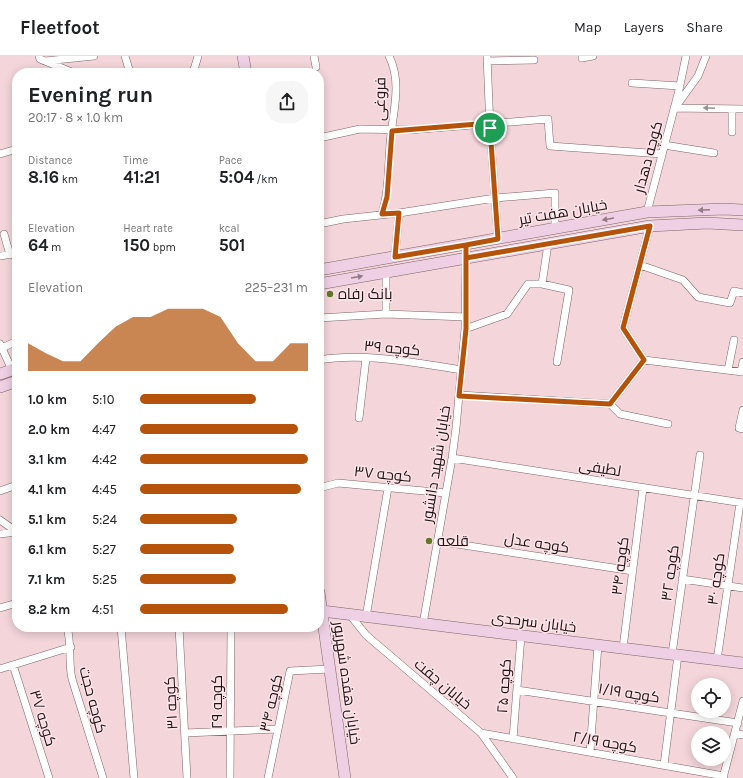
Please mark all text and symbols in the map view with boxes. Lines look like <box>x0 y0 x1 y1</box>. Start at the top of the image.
text: Fleetfoot <box>20 17 100 39</box>
text: Map <box>574 19 602 36</box>
text: Layers <box>624 19 664 36</box>
text: Share <box>686 19 723 36</box>
street label: فروغی <box>371 77 390 121</box>
button: share <box>266 81 308 123</box>
text: Evening run <box>28 82 153 108</box>
one-way arrow <box>703 105 715 112</box>
text: 20:17 · 8 × 1.0 km <box>28 110 123 125</box>
pin <box>473 111 507 145</box>
icon: arrive <box>479 117 501 139</box>
street label: کوچه دهدار <box>629 119 667 196</box>
text: Distance <box>28 154 72 167</box>
text: Time <box>123 154 148 167</box>
text: Pace <box>219 154 242 167</box>
text: 8.16 <box>28 167 59 187</box>
text: 41:21 <box>123 167 160 187</box>
text: 5:04 <box>219 167 254 187</box>
text: km <box>59 173 78 186</box>
text: /km <box>254 173 278 186</box>
street label: خیابان هفت تیر <box>516 195 609 230</box>
one-way arrow <box>698 206 710 213</box>
one-way arrow <box>602 216 614 222</box>
text: Elevation <box>28 222 75 235</box>
text: Heart rate <box>123 222 173 235</box>
text: kcal <box>219 222 240 235</box>
text: 64 <box>28 235 48 255</box>
text: 150 <box>123 235 150 255</box>
text: 501 <box>219 235 245 255</box>
text: m <box>48 241 61 254</box>
text: bpm <box>150 241 176 254</box>
one-way arrow <box>351 274 364 280</box>
text: Elevation <box>28 280 83 295</box>
text: 225–231 m <box>245 280 308 295</box>
place label: بانک رفاه <box>338 285 393 303</box>
marker: بانک رفاه <box>325 289 335 299</box>
street label: کوچه ۳۹ <box>363 337 421 360</box>
text: 1.0 km <box>28 392 67 407</box>
text: 5:10 <box>92 392 114 407</box>
street label: خیابان شهید دانشور <box>418 404 455 525</box>
text: 2.0 km <box>28 422 70 437</box>
text: 4:47 <box>92 422 116 437</box>
text: 3.1 km <box>28 452 67 467</box>
text: 4:42 <box>92 452 117 467</box>
street label: لطیفی <box>577 456 622 481</box>
street label: کوچه ۳۷ <box>353 462 413 487</box>
text: 4.1 km <box>28 482 66 497</box>
text: 4:45 <box>92 482 117 497</box>
text: 5.1 km <box>28 512 66 527</box>
text: 5:24 <box>92 512 117 527</box>
street label: کوچه عدل <box>503 529 571 558</box>
place label: قلعه <box>437 532 469 550</box>
marker: قلعه <box>424 536 434 546</box>
street label: کوچه ۳۴ <box>607 536 634 596</box>
text: 6.1 km <box>28 542 67 557</box>
text: 5:27 <box>92 542 116 557</box>
street label: کوچه ۳۲ <box>657 544 684 602</box>
street label: کوچه ۳۰ <box>703 552 730 606</box>
text: 7.1 km <box>28 572 65 587</box>
text: 5:25 <box>92 572 117 587</box>
text: 8.2 km <box>28 602 70 617</box>
text: 4:51 <box>92 602 114 617</box>
street label: خیابان سرحدی <box>490 608 578 637</box>
street label: خیابان هفده شهریور <box>328 619 365 746</box>
street label: خیابان چفت <box>410 655 475 714</box>
street label: کوچه ۲۵ <box>493 658 516 714</box>
street label: کوچه حجت <box>75 665 111 736</box>
street label: کوچه ۳۴ <box>256 672 287 734</box>
street label: کوچه ۲۹ <box>208 675 227 729</box>
street label: کوچه ۳۱ <box>161 676 182 730</box>
map controls <box>691 678 731 766</box>
button: locate <box>691 678 731 718</box>
street label: کوچه ۱/۱۹ <box>597 679 661 708</box>
street label: کوچه ۳۷ <box>25 688 60 749</box>
button: layers <box>691 726 731 766</box>
street label: کوچه ۲/۱۹ <box>571 727 639 758</box>

